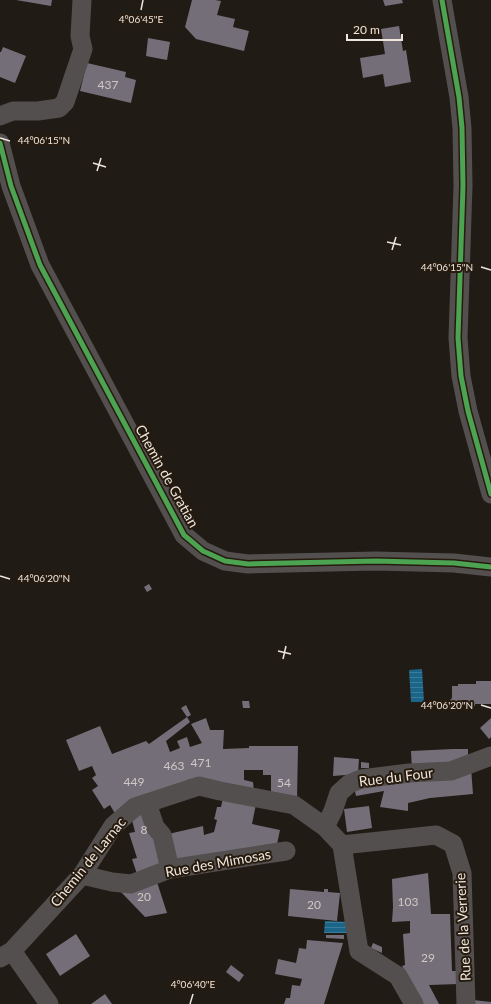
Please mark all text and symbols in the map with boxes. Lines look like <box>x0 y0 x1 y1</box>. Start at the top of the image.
text: 4°06'45"E <box>119 13 164 25</box>
scale bar <box>347 16 402 42</box>
text: 20 m <box>353 22 380 37</box>
house number: 437 <box>98 77 118 92</box>
text: 44°06'15"N <box>18 134 70 146</box>
text: 44°06'15"N <box>421 261 473 273</box>
street label: Chemin de Gratian <box>132 421 203 530</box>
text: 44°06'20"N <box>18 572 70 584</box>
text: 44°06'20"N <box>421 699 473 711</box>
house number: 471 <box>191 755 211 770</box>
house number: 463 <box>164 758 184 773</box>
street label: Rue du Four <box>358 764 434 789</box>
house number: 449 <box>124 774 144 789</box>
house number: 54 <box>277 775 291 790</box>
street label: Chemin de Larnac <box>46 813 129 910</box>
house number: 8 <box>141 822 148 837</box>
street label: Rue des Mimosas <box>164 845 272 880</box>
street label: Rue de la Verrerie <box>451 872 474 982</box>
house number: 20 <box>137 889 151 904</box>
house number: 103 <box>398 894 418 909</box>
house number: 20 <box>307 897 321 912</box>
house number: 29 <box>421 950 435 965</box>
text: 4°06'40"E <box>171 978 216 990</box>

